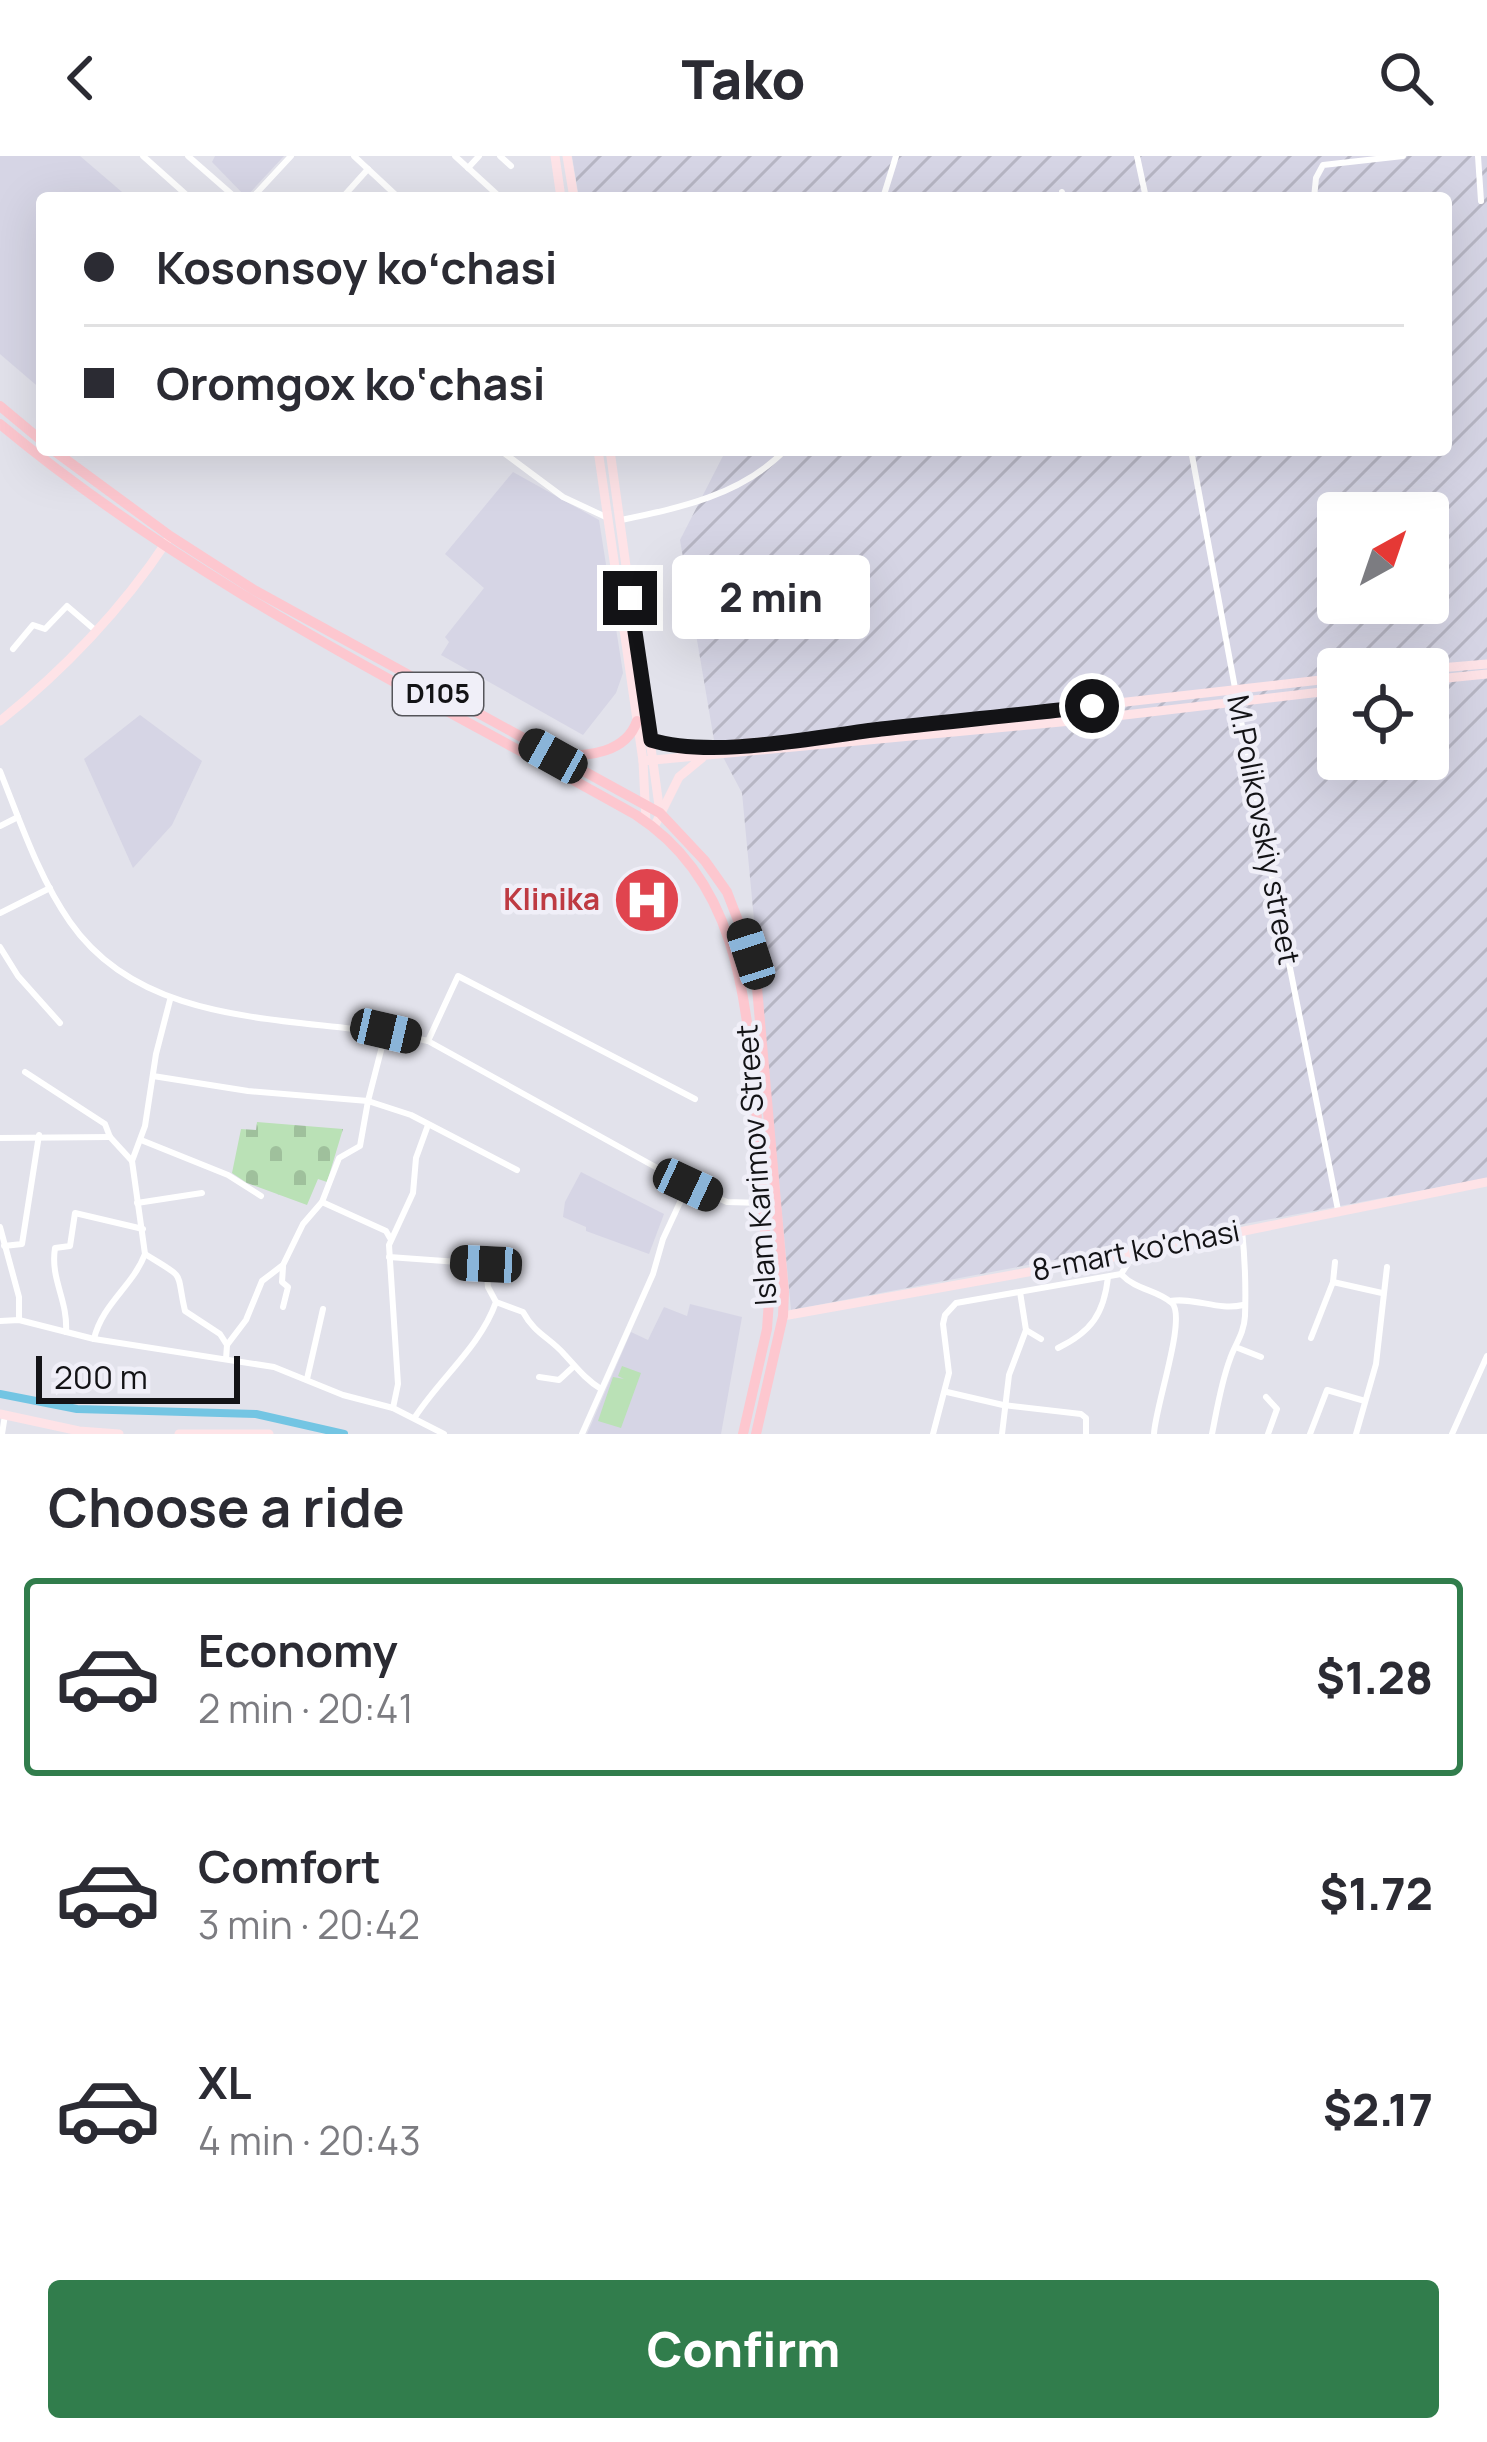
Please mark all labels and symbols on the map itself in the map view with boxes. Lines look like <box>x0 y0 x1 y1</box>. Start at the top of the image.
north arrow <box>1317 492 1449 624</box>
callout: 2 min <box>672 556 870 640</box>
route end <box>603 571 657 625</box>
road number: D105 <box>393 673 483 715</box>
route start <box>1065 679 1119 733</box>
street label: M.Polikovskiy street <box>1218 691 1311 968</box>
car <box>513 723 593 789</box>
hospital icon: Klinika <box>612 865 682 935</box>
place label: Klinika <box>503 878 600 919</box>
car <box>723 914 779 994</box>
car <box>347 1005 425 1057</box>
street label: Islam Karimov Street <box>725 1023 786 1307</box>
car <box>648 1153 728 1217</box>
street label: 8-mart ko'chasi <box>1028 1209 1243 1290</box>
car <box>449 1244 523 1284</box>
scale bar <box>36 1350 240 1403</box>

